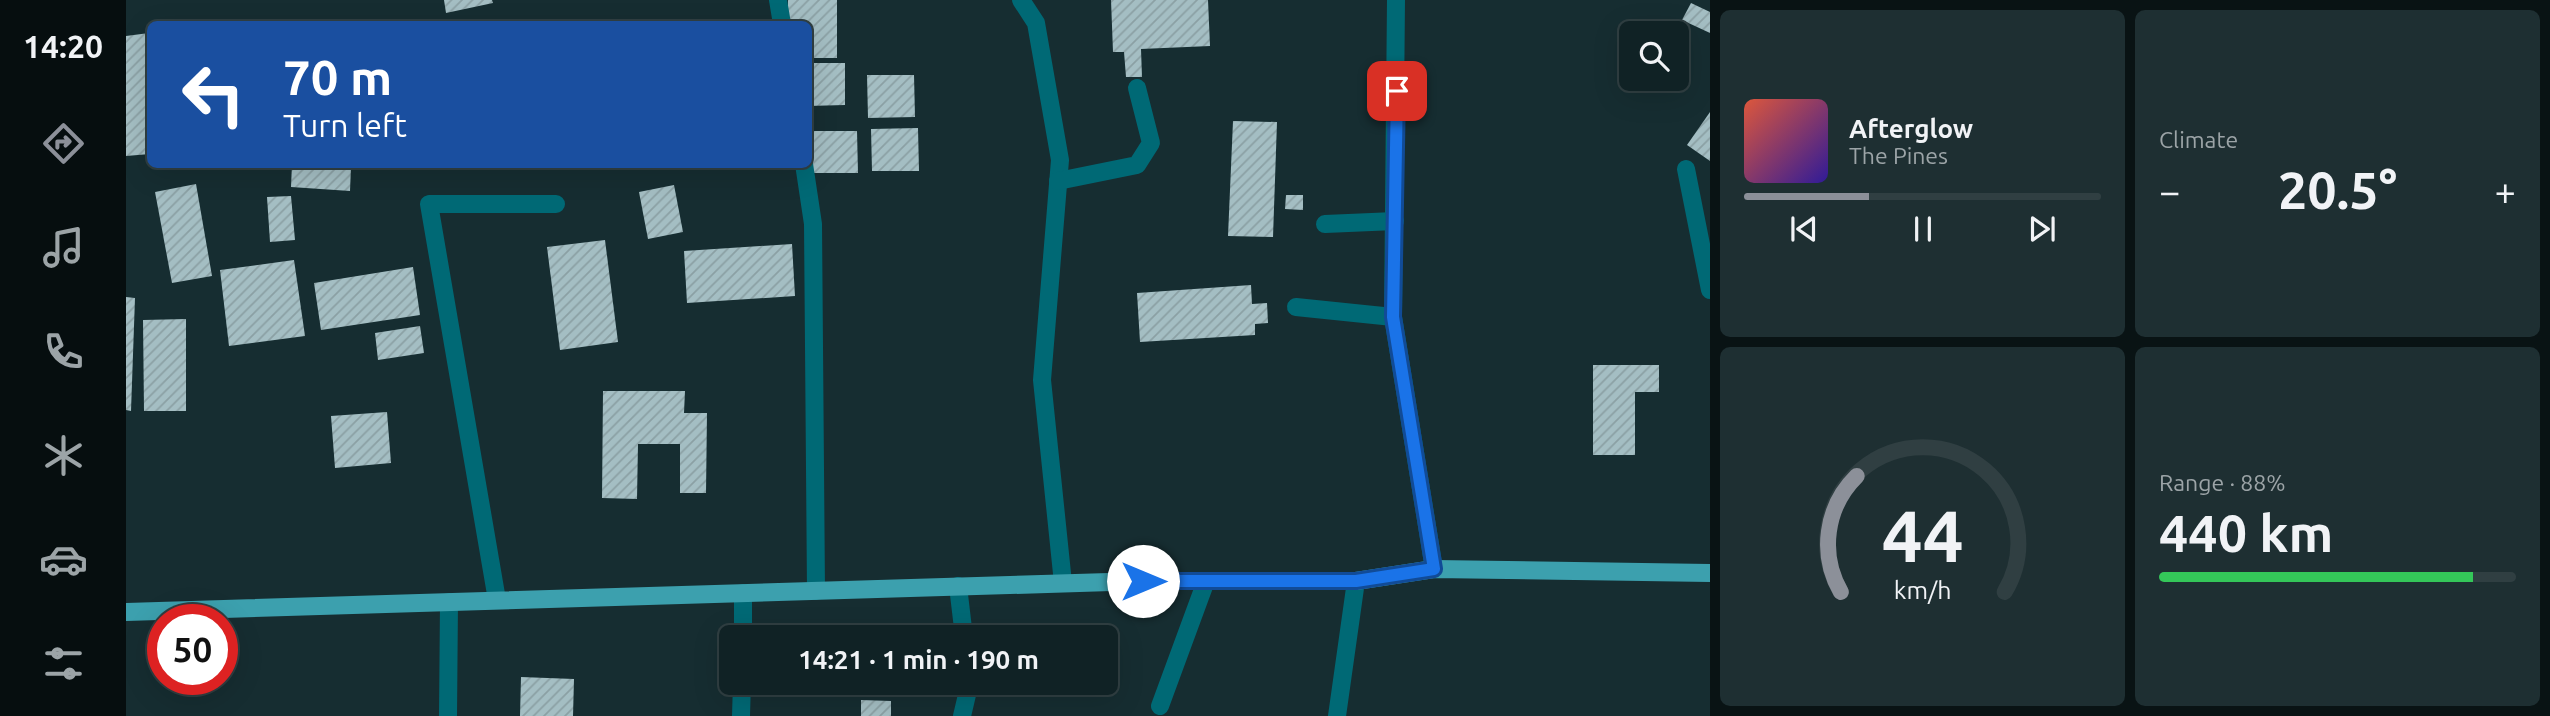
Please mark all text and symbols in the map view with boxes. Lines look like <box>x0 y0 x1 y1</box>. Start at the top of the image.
map controls <box>1619 21 1689 91</box>
button: search <box>1619 21 1689 91</box>
text: 14:20 <box>23 28 103 64</box>
icon: left <box>168 49 259 140</box>
text: 70 m <box>283 49 392 104</box>
pin <box>1367 61 1427 121</box>
icon: arrive <box>1378 72 1416 110</box>
text: Turn left <box>283 107 407 143</box>
text: Afterglow <box>1849 114 1973 143</box>
icon: directions <box>39 119 88 168</box>
text: Climate <box>2159 127 2238 152</box>
text: The Pines <box>1849 143 1948 168</box>
text: 20.5° <box>2278 161 2397 219</box>
text: − <box>2159 170 2180 212</box>
text: + <box>2495 170 2516 212</box>
icon: previous <box>1785 210 1823 248</box>
icon: pause <box>1904 210 1942 248</box>
icon: next <box>2023 210 2061 248</box>
icon: music <box>39 223 88 272</box>
icon: phone <box>39 327 88 376</box>
icon: climate <box>39 431 88 480</box>
text: Range · 88% <box>2159 470 2286 495</box>
text: 44 <box>1881 495 1964 577</box>
text: 440 km <box>2159 504 2333 562</box>
icon: car <box>39 535 88 584</box>
position arrow <box>1106 544 1180 618</box>
text: km/h <box>1894 576 1951 604</box>
speed limit sign: 50 <box>147 604 238 695</box>
icon: filters <box>39 639 88 688</box>
text: 14:21 · 1 min · 190 m <box>798 645 1039 674</box>

